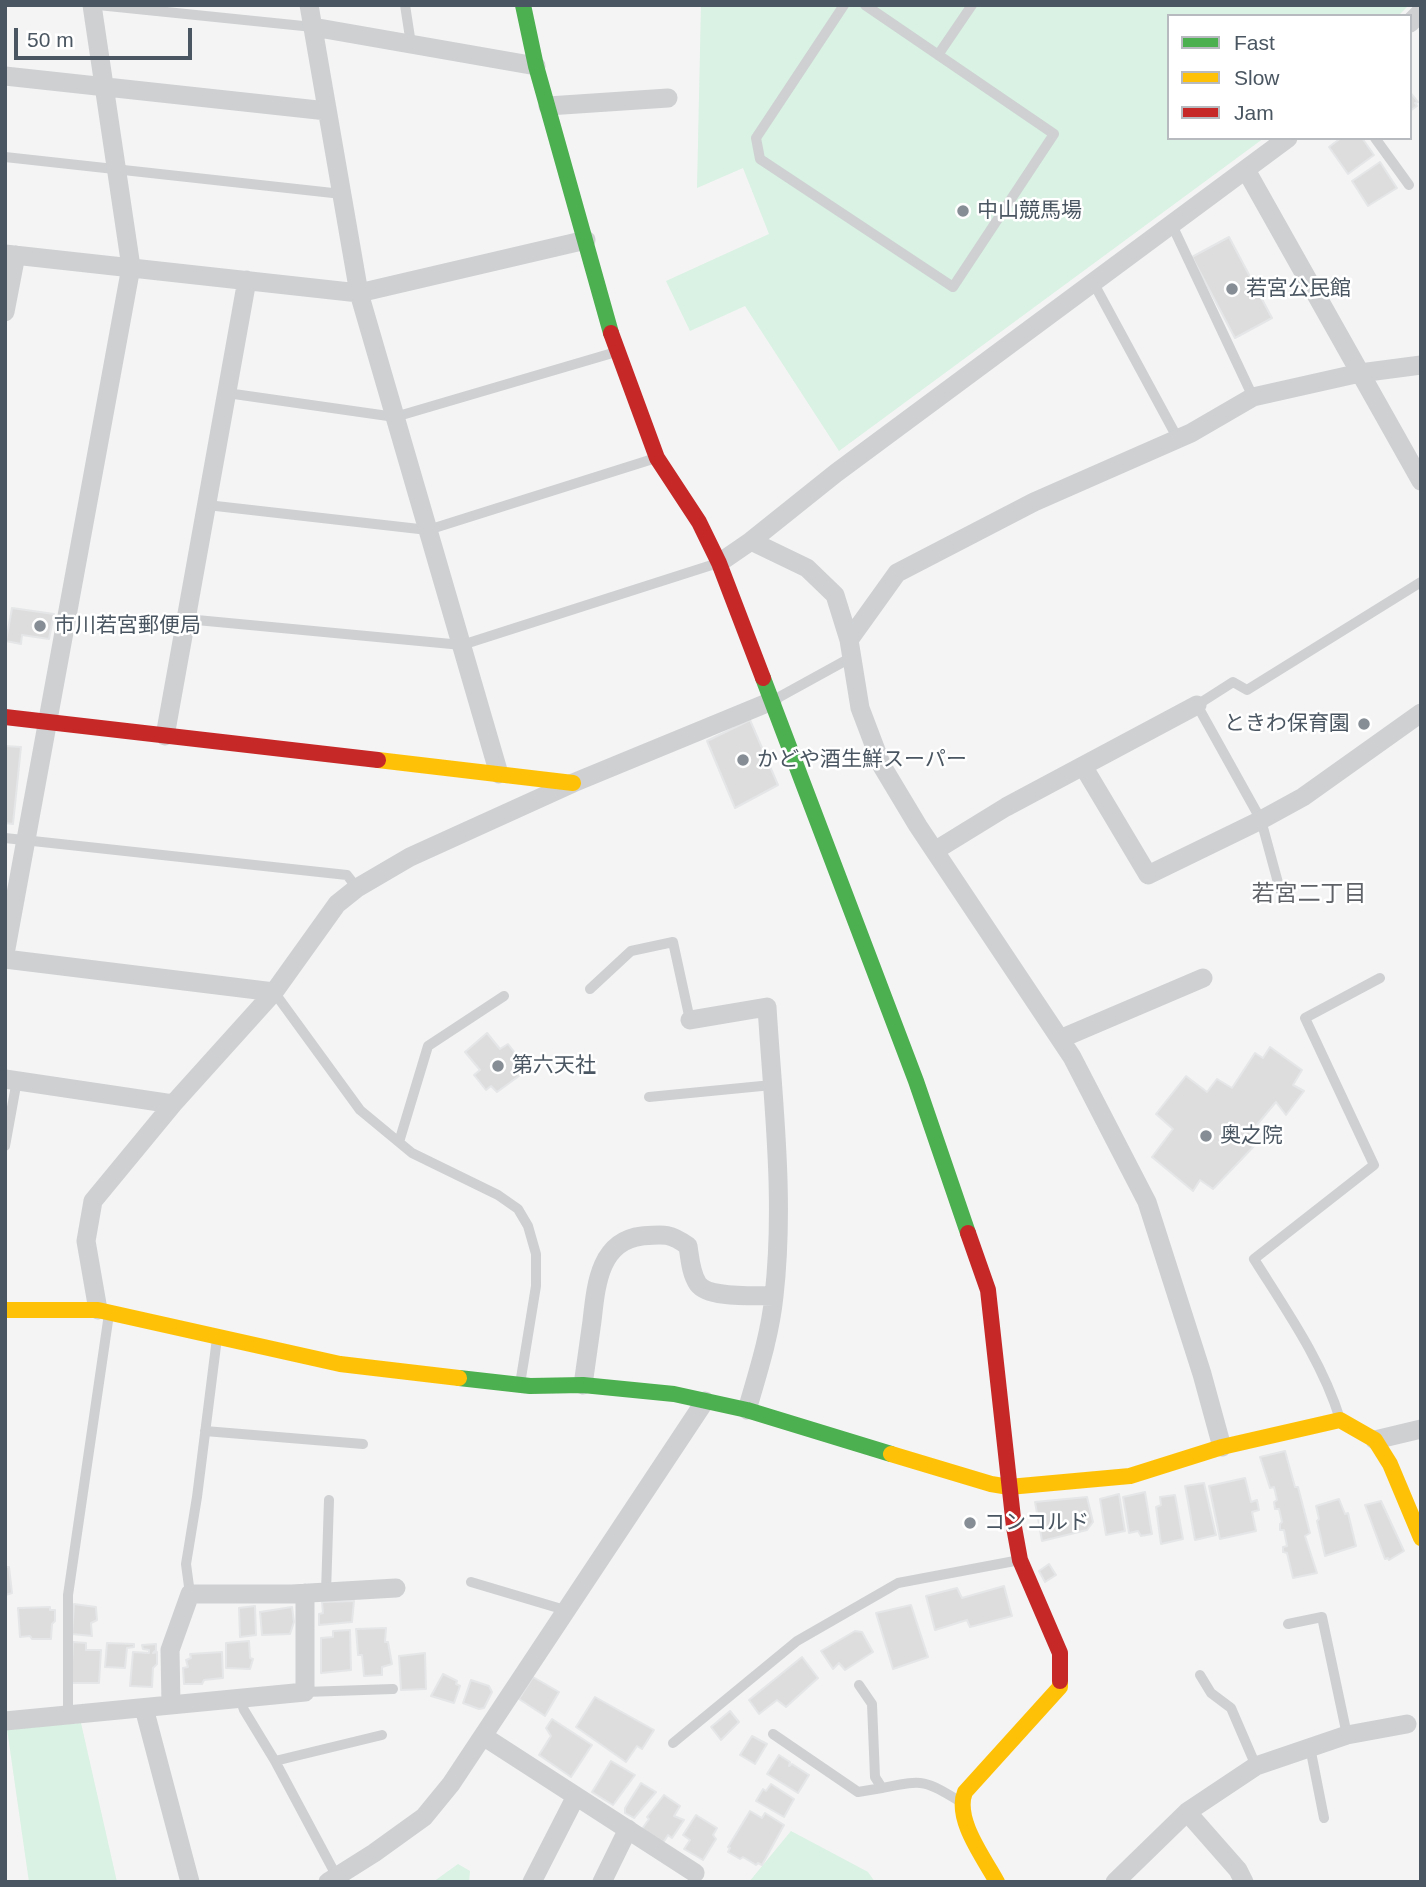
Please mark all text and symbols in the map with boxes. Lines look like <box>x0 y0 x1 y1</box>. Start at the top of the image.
scale bar <box>18 14 196 58</box>
legend <box>1167 14 1412 140</box>
text: 50 m <box>27 28 74 51</box>
text: Fast <box>1234 31 1275 54</box>
text: Slow <box>1234 66 1280 89</box>
text: Jam <box>1234 101 1274 124</box>
place label: 中山競馬場 <box>977 198 1082 224</box>
marker: 中山競馬場 <box>955 203 971 219</box>
place label: 若宮公民館 <box>1246 276 1351 302</box>
marker: 若宮公民館 <box>1224 281 1240 297</box>
place label: 市川若宮郵便局 <box>54 613 201 639</box>
marker: 市川若宮郵便局 <box>32 618 48 634</box>
place label: ときわ保育園 <box>1224 711 1350 737</box>
marker: ときわ保育園 <box>1356 716 1372 732</box>
place label: かどや酒生鮮スーパー <box>757 747 967 773</box>
marker: かどや酒生鮮スーパー <box>735 752 751 768</box>
district label: 若宮二丁目 <box>1252 881 1366 909</box>
place label: 第六天社 <box>512 1053 596 1079</box>
marker: 第六天社 <box>490 1058 506 1074</box>
place label: 奥之院 <box>1220 1123 1283 1149</box>
marker: 奥之院 <box>1198 1128 1214 1144</box>
place label: コンコルド <box>984 1510 1089 1536</box>
marker: コンコルド <box>962 1515 978 1531</box>

